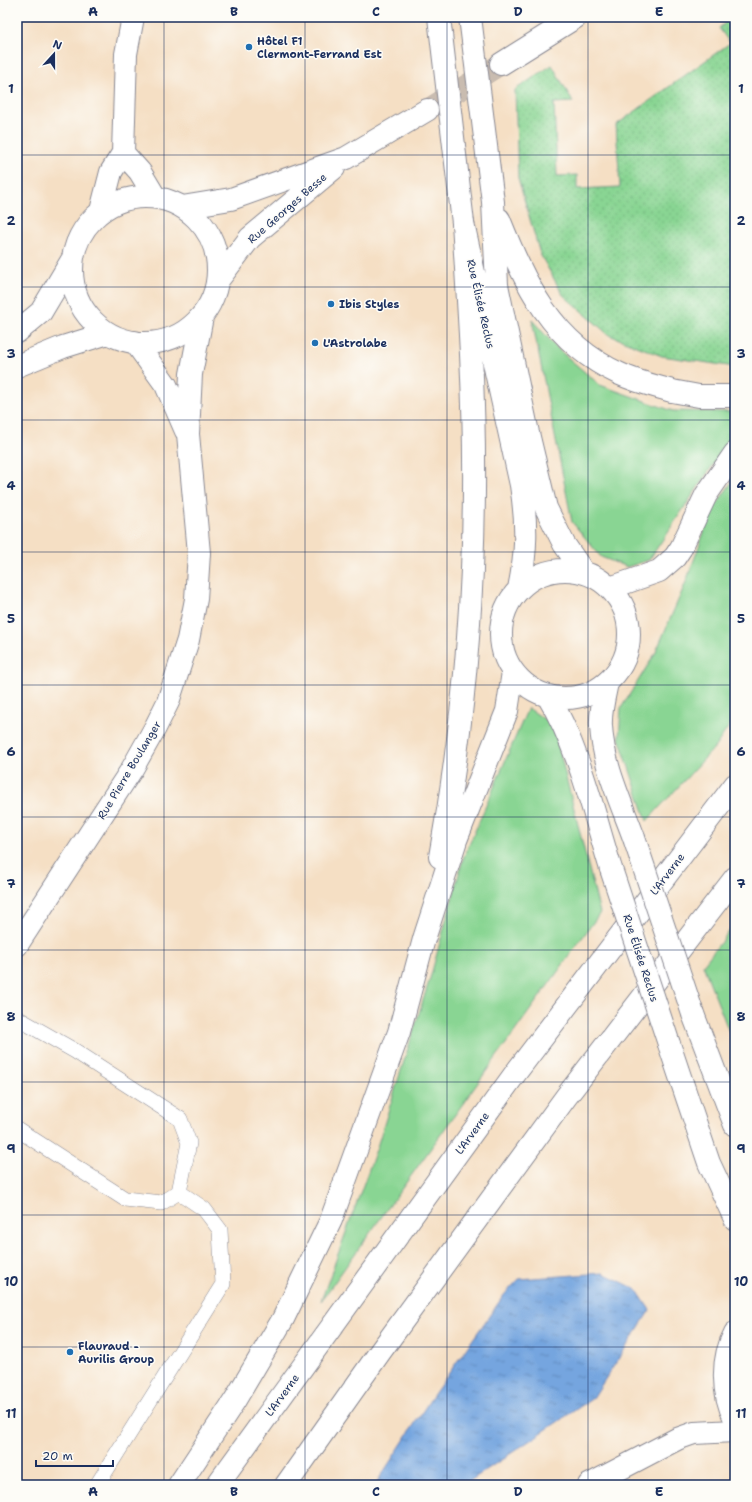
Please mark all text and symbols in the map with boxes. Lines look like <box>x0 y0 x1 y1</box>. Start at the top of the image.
text: A <box>88 3 98 20</box>
text: B <box>230 3 238 20</box>
text: C <box>372 3 380 20</box>
text: D <box>513 3 523 20</box>
text: E <box>655 3 664 20</box>
north arrow <box>34 34 74 74</box>
place label: Hôtel F1 Clermont-Ferrand Est <box>257 34 382 62</box>
text: N <box>51 37 64 54</box>
marker: Hôtel F1 Clermont-Ferrand Est <box>244 42 254 52</box>
text: 1 <box>8 80 14 97</box>
text: 1 <box>738 80 744 97</box>
street label: Rue Georges Besse <box>245 170 330 247</box>
text: 2 <box>6 212 16 229</box>
text: 2 <box>736 212 746 229</box>
street label: Rue Élisée Reclus <box>463 258 499 350</box>
place label: Ibis Styles <box>339 297 400 312</box>
marker: Ibis Styles <box>326 299 336 309</box>
place label: L'Astrolabe <box>323 336 388 351</box>
marker: L'Astrolabe <box>310 338 320 348</box>
text: 3 <box>6 345 16 362</box>
text: 3 <box>736 345 746 362</box>
text: 4 <box>6 477 16 494</box>
text: 4 <box>736 477 746 494</box>
text: 5 <box>7 610 15 627</box>
text: 5 <box>737 610 745 627</box>
street label: Rue Pierre Boulanger <box>94 718 165 822</box>
text: 6 <box>6 743 16 760</box>
text: 6 <box>736 743 746 760</box>
street label: L'Arverne <box>647 850 688 898</box>
text: 7 <box>6 875 16 892</box>
text: 7 <box>736 875 746 892</box>
street label: Rue Élisée Reclus <box>619 912 663 1004</box>
text: 8 <box>6 1008 16 1025</box>
text: 8 <box>736 1008 746 1025</box>
street label: L'Arverne <box>452 1109 493 1158</box>
text: 9 <box>6 1140 16 1157</box>
text: 9 <box>736 1140 746 1157</box>
text: 10 <box>4 1273 18 1290</box>
text: 10 <box>734 1273 748 1290</box>
place label: Flauraud - Aurilis Group <box>78 1339 155 1367</box>
marker: Flauraud - Aurilis Group <box>65 1347 75 1357</box>
street label: L'Arverne <box>262 1371 303 1420</box>
text: 11 <box>5 1405 17 1422</box>
text: 11 <box>735 1405 747 1422</box>
scale bar <box>36 1442 113 1468</box>
text: 20 m <box>42 1448 73 1464</box>
text: A <box>88 1483 98 1500</box>
text: B <box>230 1483 238 1500</box>
text: C <box>372 1483 380 1500</box>
text: D <box>513 1483 523 1500</box>
text: E <box>655 1483 664 1500</box>

